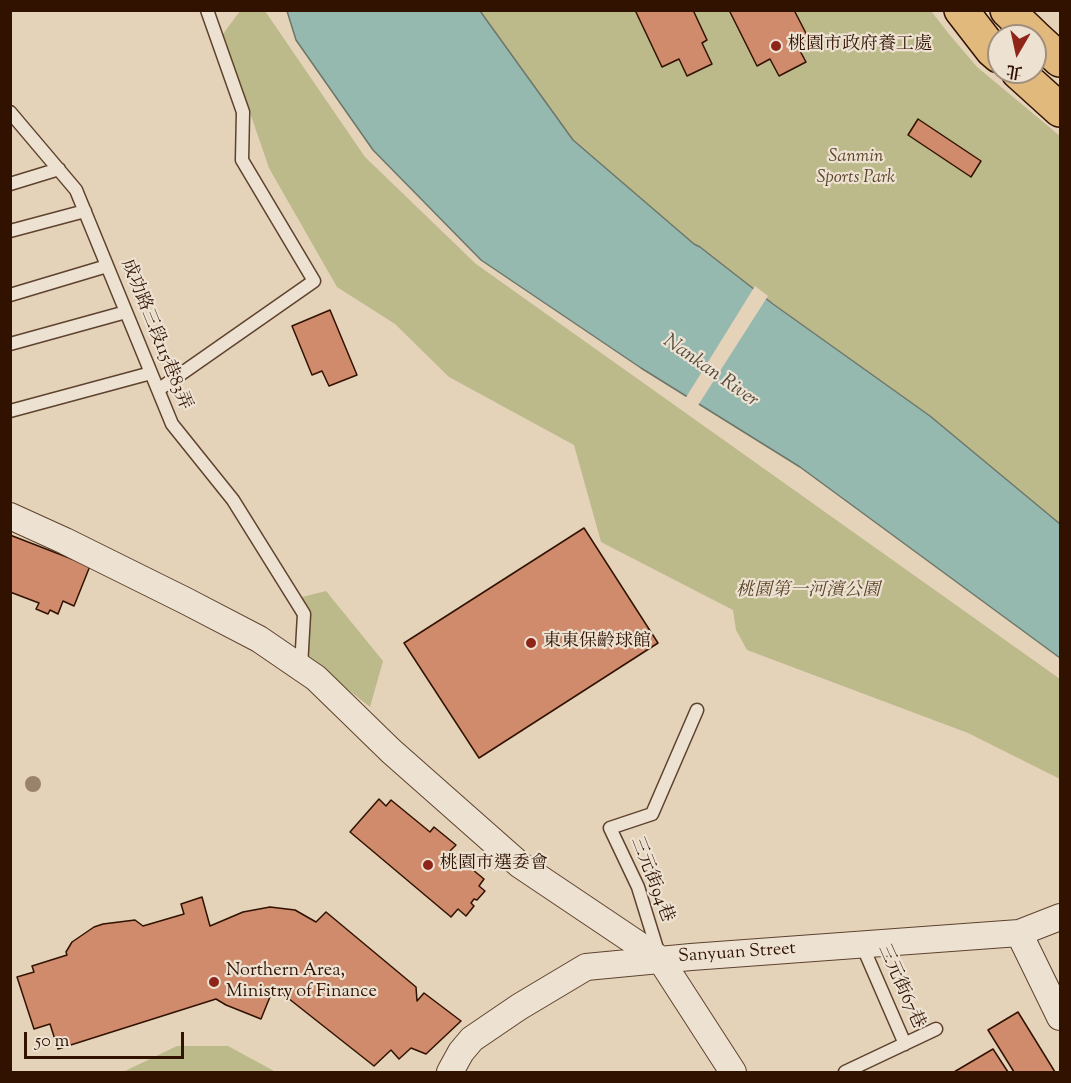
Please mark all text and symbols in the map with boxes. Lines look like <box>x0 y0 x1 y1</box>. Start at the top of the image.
north arrow <box>987 24 1047 84</box>
place label: 桃園市政府養工處 <box>788 35 932 57</box>
marker: 桃園市政府養工處 <box>769 39 783 53</box>
text: 北 <box>1005 58 1024 83</box>
park label: Sanmin Sports Park <box>817 147 895 190</box>
street label: 成功路三段115巷83弄 <box>115 256 195 414</box>
water label: Nankan River <box>658 330 762 414</box>
park label: 桃園第一河濱公園 <box>736 581 880 603</box>
place label: 東東保齡球館 <box>543 632 651 654</box>
marker: 東東保齡球館 <box>524 636 538 650</box>
street label: 三元街94巷 <box>625 834 677 926</box>
place label: 桃園市選委會 <box>440 854 548 876</box>
marker: 桃園市選委會 <box>421 858 435 872</box>
street label: Sanyuan Street <box>678 939 796 969</box>
street label: 三元街67巷 <box>872 942 928 1032</box>
place label: Northern Area, Ministry of Finance <box>226 961 377 1004</box>
marker: Northern Area, Ministry of Finance <box>207 975 221 989</box>
scale bar <box>27 1020 188 1058</box>
text: 50 m <box>35 1029 69 1055</box>

